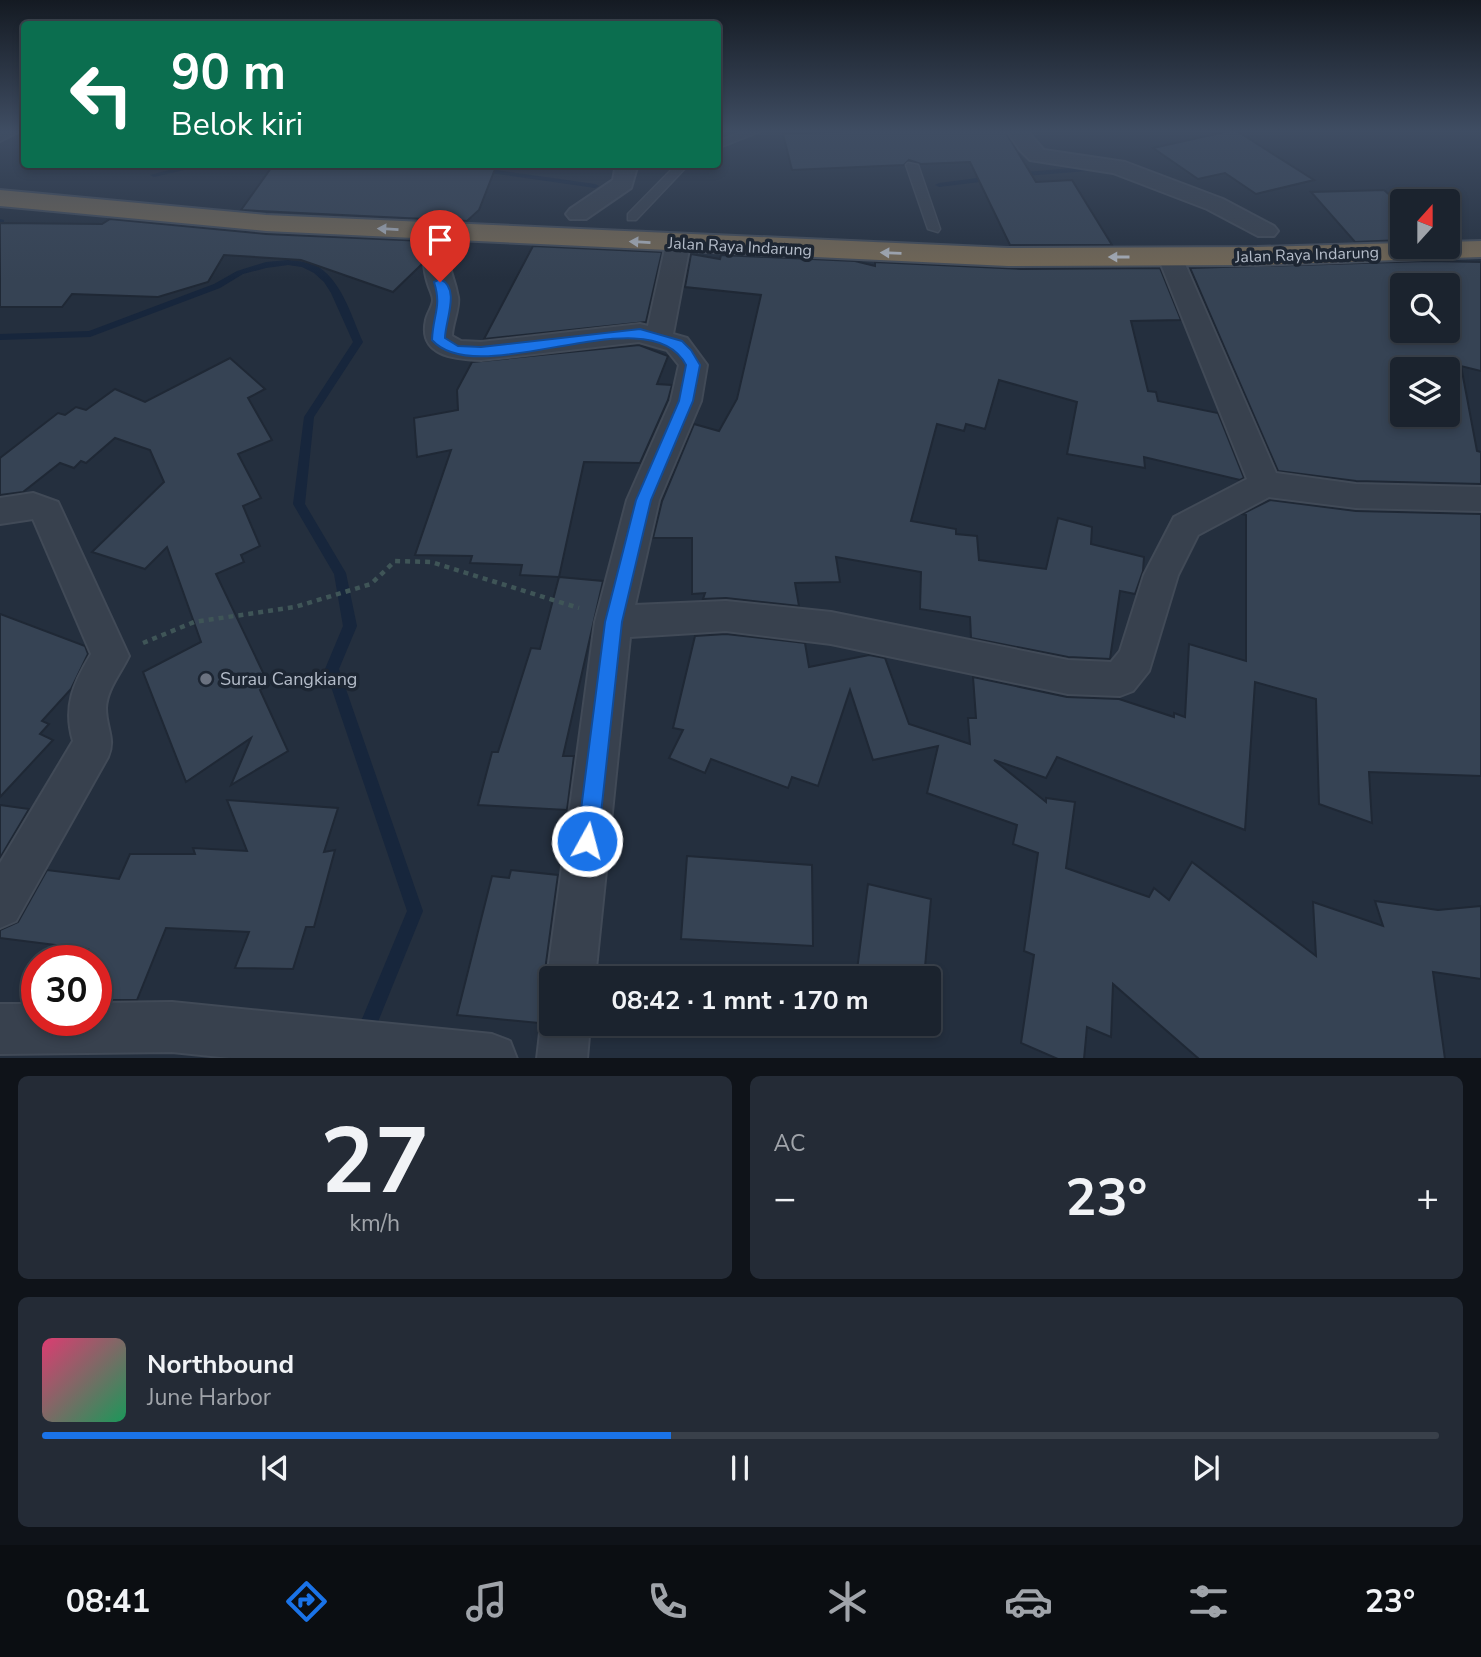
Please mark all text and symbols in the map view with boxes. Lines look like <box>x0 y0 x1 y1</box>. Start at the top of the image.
text: 90 m <box>171 39 286 106</box>
icon: left <box>56 49 147 140</box>
text: Belok kiri <box>171 103 303 146</box>
north arrow <box>1390 189 1460 259</box>
map controls <box>1390 189 1460 427</box>
pin <box>410 210 470 282</box>
icon: arrive <box>421 221 459 259</box>
one-way arrow <box>377 224 399 235</box>
street label: Jalan Raya Indarung <box>666 232 812 262</box>
one-way arrow <box>628 236 650 247</box>
street label: Jalan Raya Indarung <box>1234 241 1379 269</box>
one-way arrow <box>880 247 902 258</box>
one-way arrow <box>1108 251 1130 263</box>
button: search <box>1390 273 1460 343</box>
button: layers <box>1390 357 1460 427</box>
place label: Surau Cangkiang <box>220 667 357 691</box>
marker: Surau Cangkiang <box>198 671 214 687</box>
position arrow <box>550 804 624 878</box>
speed limit sign: 30 <box>21 945 112 1036</box>
text: 08:42 · 1 mnt · 170 m <box>611 983 869 1018</box>
text: 27 <box>320 1100 429 1224</box>
text: AC <box>774 1128 805 1159</box>
text: 23° <box>1065 1162 1147 1233</box>
text: − <box>774 1173 796 1224</box>
text: + <box>1416 1173 1439 1224</box>
text: km/h <box>349 1208 400 1239</box>
text: Northbound <box>147 1347 294 1382</box>
text: June Harbor <box>147 1382 271 1413</box>
icon: previous <box>256 1449 294 1487</box>
icon: pause <box>721 1449 759 1487</box>
icon: next <box>1187 1449 1225 1487</box>
icon: directions <box>282 1577 331 1626</box>
icon: music <box>462 1577 511 1626</box>
icon: phone <box>643 1577 692 1626</box>
icon: climate <box>823 1577 872 1626</box>
icon: car <box>1004 1577 1053 1626</box>
icon: filters <box>1184 1577 1233 1626</box>
text: 08:41 <box>66 1580 150 1623</box>
text: 23° <box>1365 1580 1415 1623</box>

